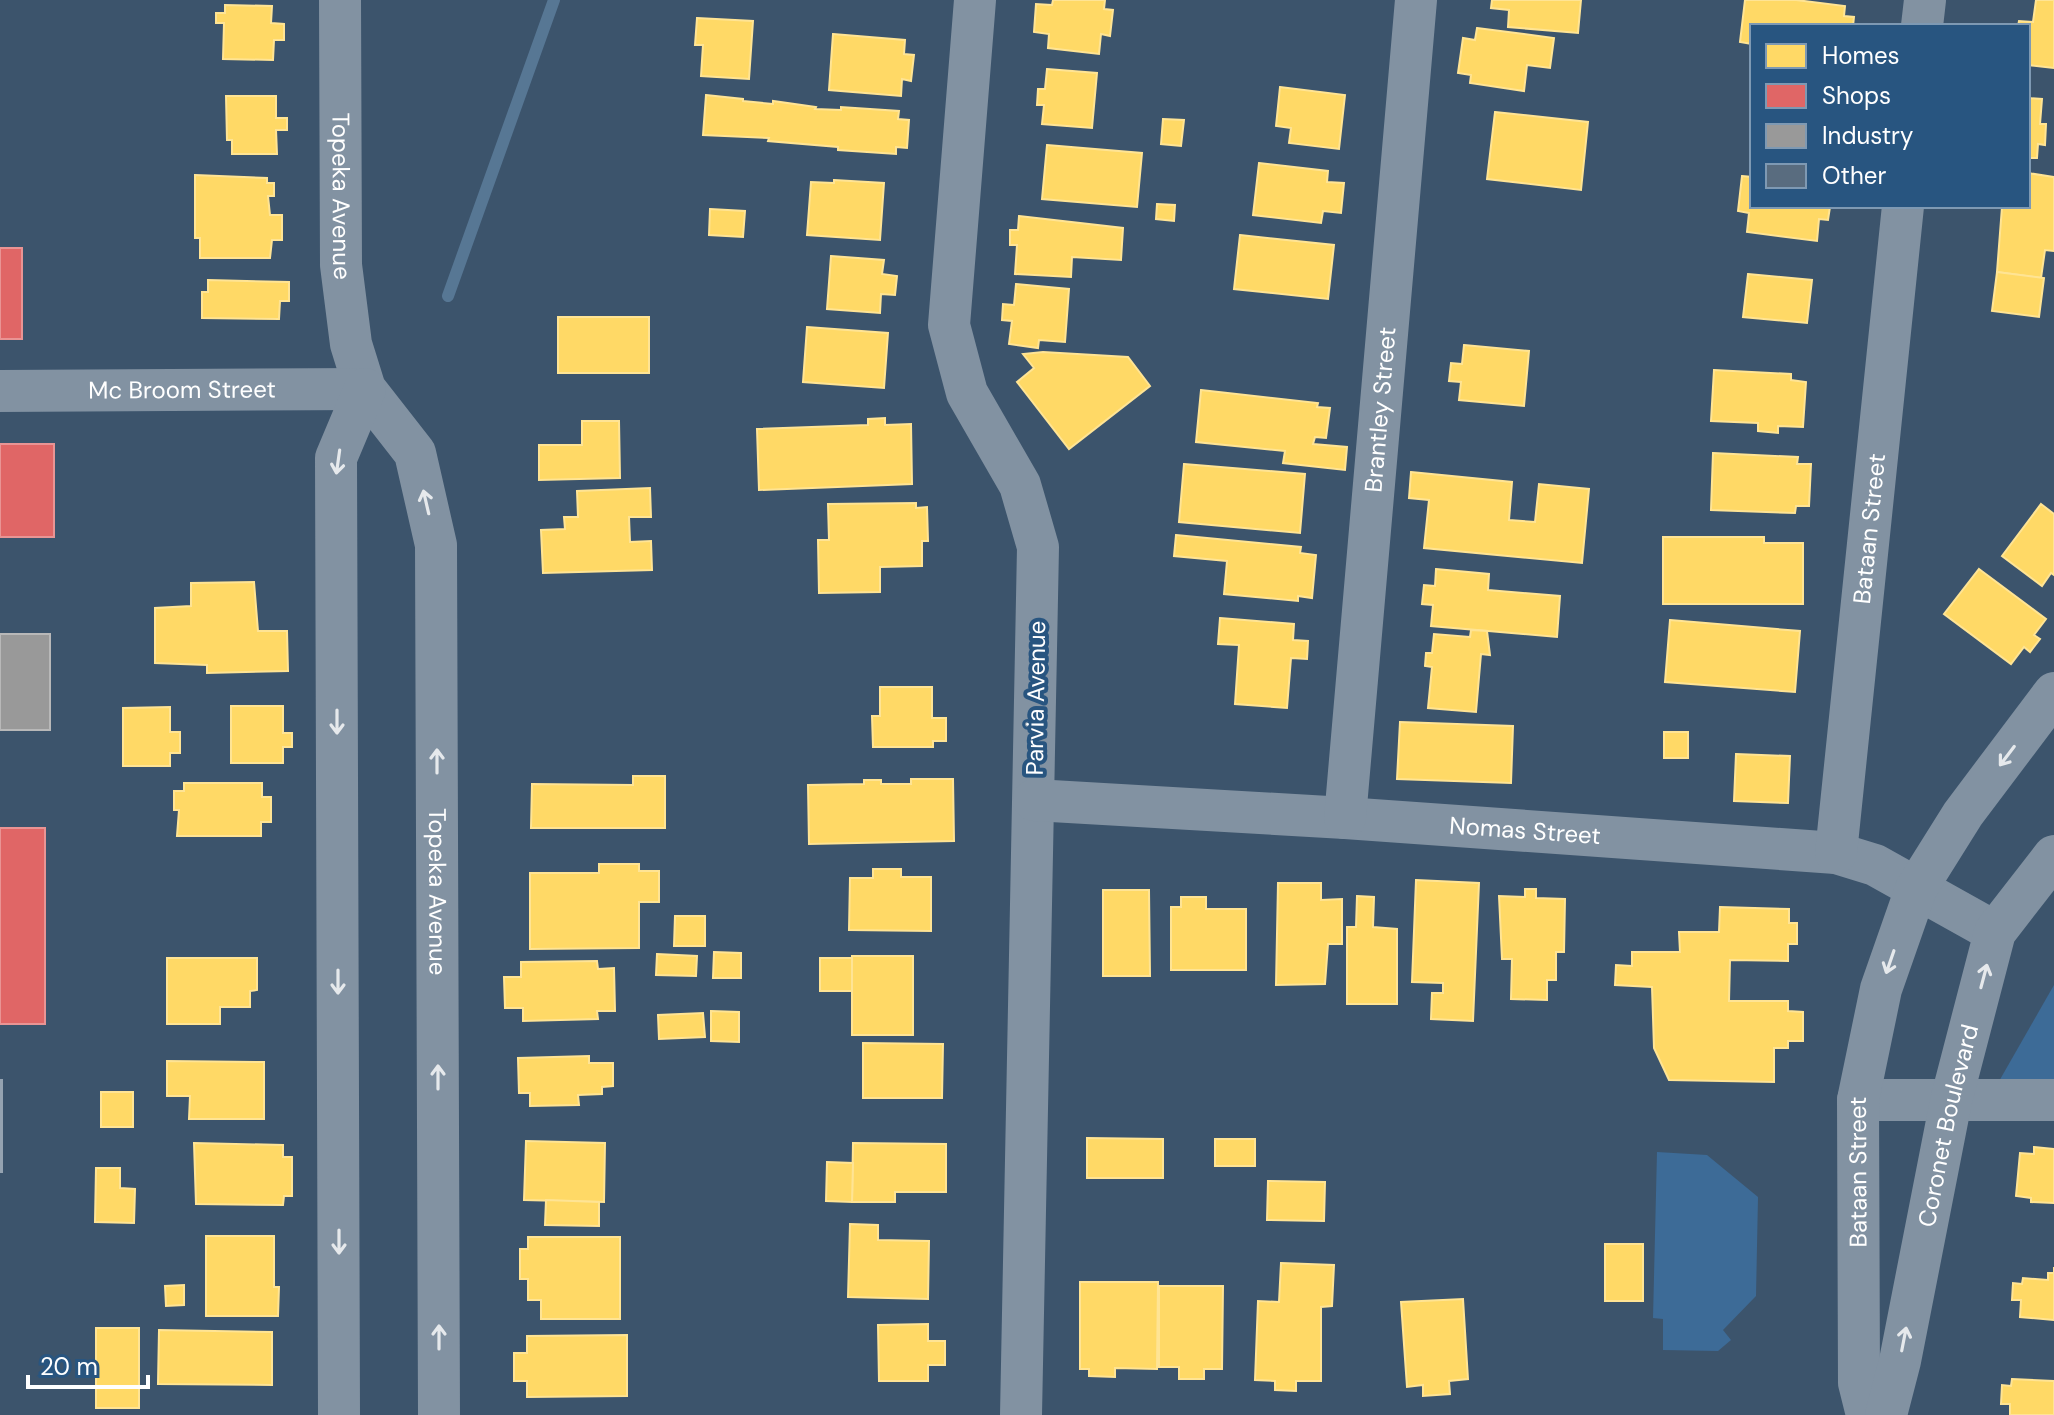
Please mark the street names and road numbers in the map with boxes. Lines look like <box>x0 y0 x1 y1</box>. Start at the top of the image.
street label: Topeka Avenue <box>325 112 359 281</box>
street label: Brantley Street <box>1357 325 1403 494</box>
street label: Mc Broom Street <box>88 373 276 406</box>
street label: Bataan Street <box>1846 452 1892 605</box>
street label: Parvia Avenue <box>1019 620 1052 776</box>
street label: Topeka Avenue <box>422 808 453 975</box>
street label: Nomas Street <box>1448 809 1602 851</box>
street label: Coronet Boulevard <box>1911 1021 1985 1230</box>
street label: Bataan Street <box>1842 1096 1874 1248</box>

